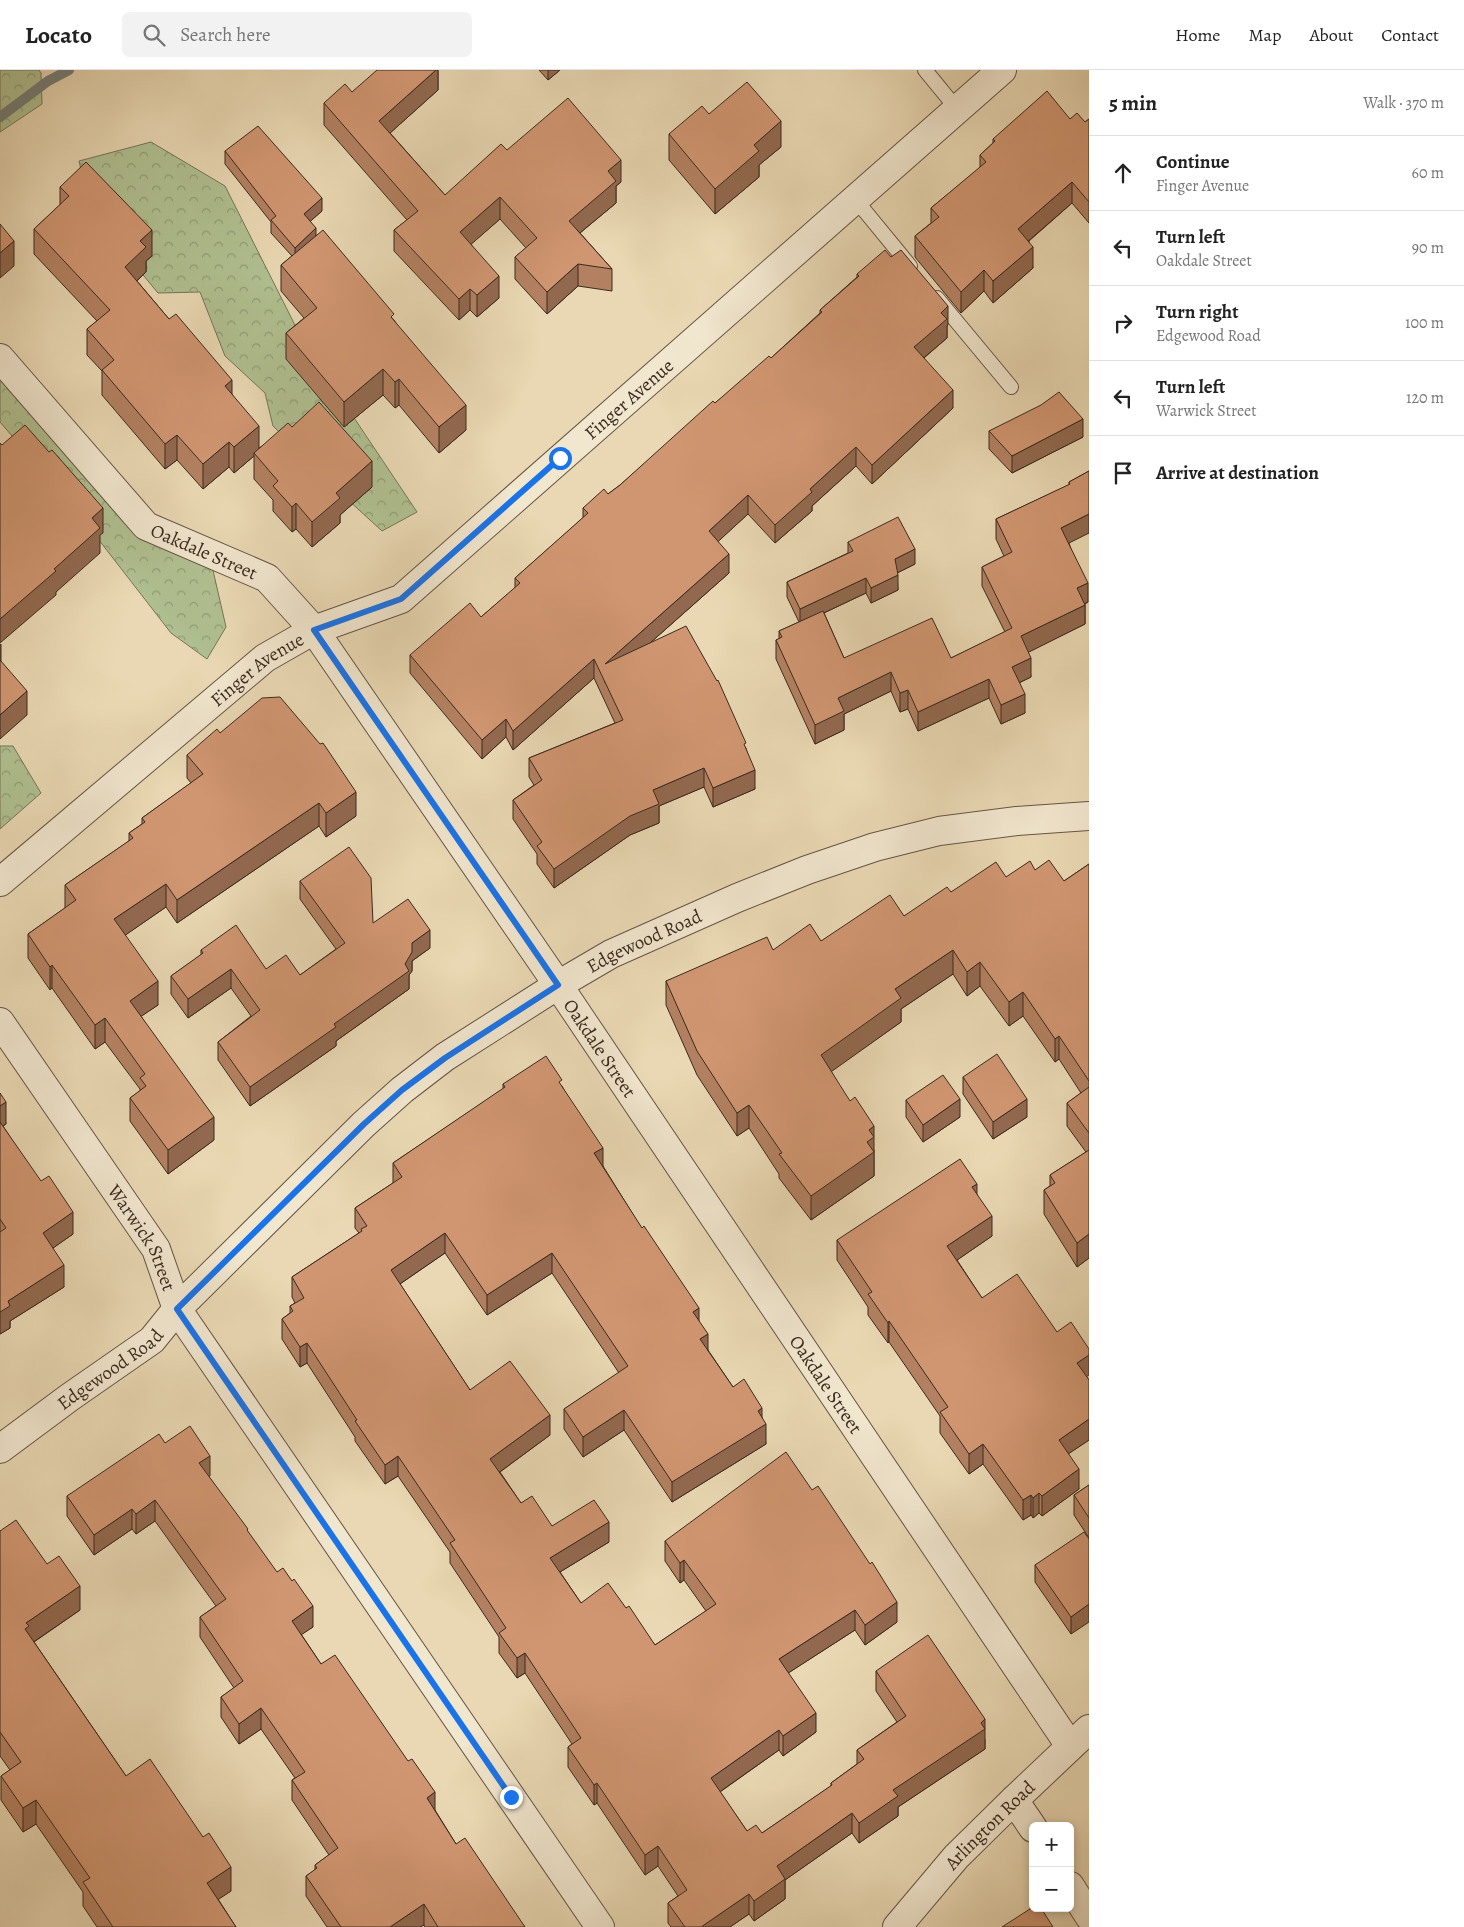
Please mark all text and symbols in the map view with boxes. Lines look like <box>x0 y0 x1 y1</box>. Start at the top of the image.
search box <box>122 12 472 57</box>
text: Locato <box>25 19 92 51</box>
icon: search <box>140 21 168 49</box>
text: Search here <box>180 22 271 48</box>
text: Home <box>1175 23 1220 47</box>
text: Map <box>1248 23 1281 47</box>
text: About <box>1309 23 1353 47</box>
text: Contact <box>1381 23 1439 47</box>
text: 5 min <box>1109 89 1157 117</box>
text: Walk · 370 m <box>1363 92 1444 114</box>
text: Continue <box>1156 149 1230 175</box>
icon: ahead <box>1109 159 1137 187</box>
text: 60 m <box>1412 162 1444 184</box>
text: Finger Avenue <box>1156 175 1249 197</box>
text: Turn left <box>1156 224 1225 250</box>
icon: left <box>1109 234 1137 262</box>
text: 90 m <box>1412 237 1444 259</box>
text: Oakdale Street <box>1156 250 1252 272</box>
text: Turn right <box>1156 299 1238 325</box>
icon: right <box>1109 309 1137 337</box>
text: 100 m <box>1405 312 1444 334</box>
text: Edgewood Road <box>1156 325 1261 347</box>
street label: Finger Avenue <box>579 353 679 446</box>
text: Turn left <box>1156 374 1225 400</box>
icon: left <box>1109 384 1137 412</box>
text: 120 m <box>1406 387 1444 409</box>
text: Warwick Street <box>1156 400 1257 422</box>
route start <box>549 447 572 470</box>
icon: arrive <box>1109 459 1137 487</box>
text: Arrive at destination <box>1156 460 1319 486</box>
street label: Oakdale Street <box>146 518 261 586</box>
street label: Finger Avenue <box>205 627 309 713</box>
street label: Edgewood Road <box>582 903 707 980</box>
street label: Oakdale Street <box>557 994 642 1103</box>
street label: Warwick Street <box>101 1179 182 1294</box>
street label: Edgewood Road <box>52 1323 170 1416</box>
street label: Oakdale Street <box>783 1330 868 1439</box>
street label: Arlington Road <box>938 1774 1042 1876</box>
route end <box>500 1786 523 1809</box>
map controls <box>1029 1822 1074 1912</box>
button: + <box>1029 1822 1074 1867</box>
button: − <box>1029 1867 1074 1912</box>

